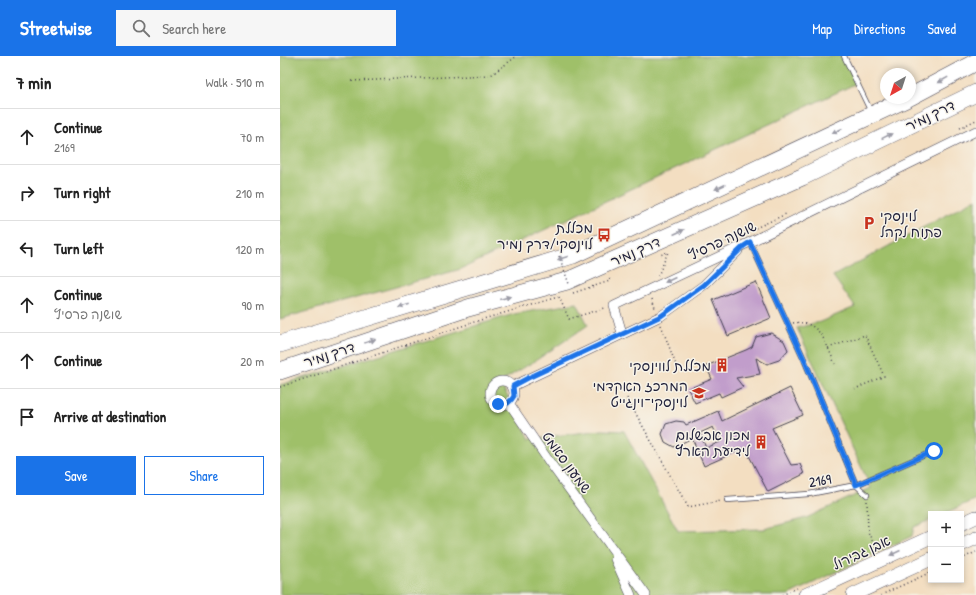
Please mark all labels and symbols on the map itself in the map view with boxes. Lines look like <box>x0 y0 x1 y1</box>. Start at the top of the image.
north arrow <box>880 68 916 104</box>
one-way arrow <box>937 77 949 83</box>
street label: דרך נמיר <box>902 95 958 135</box>
one-way arrow <box>832 128 843 134</box>
one-way arrow <box>881 133 893 139</box>
one-way arrow <box>713 184 725 190</box>
place label: לוינסקי פתוח לקהל <box>880 206 942 241</box>
parking icon: לוינסקי פתוח לקהל <box>861 215 877 231</box>
street label: שושנה פרסיץ <box>685 216 759 264</box>
place label: מכללת לוינסקי/דרך נמיר <box>497 218 594 253</box>
bus stop icon: מכללת לוינסקי/דרך נמיר <box>596 227 612 243</box>
one-way arrow <box>673 229 684 235</box>
street label: דרך נמיר <box>607 232 663 270</box>
one-way arrow <box>557 255 569 261</box>
one-way arrow <box>664 277 676 283</box>
one-way arrow <box>500 295 512 301</box>
one-way arrow <box>397 304 409 310</box>
street label: דרך נמיר <box>301 337 357 371</box>
one-way arrow <box>364 338 376 344</box>
place label: מכללת לווינסקי <box>629 356 711 375</box>
building icon: מכללת לווינסקי <box>714 357 730 373</box>
place label: המרכז האקדמי לוינסקי־וינגייט <box>593 376 689 411</box>
school or university icon: המרכז האקדמי לוינסקי־וינגייט <box>691 385 707 401</box>
route end <box>489 395 507 413</box>
place label: מכון אבשלום לידיעת הארץ <box>675 425 751 460</box>
street label: שמעון סאמט <box>538 427 596 497</box>
building icon: מכון אבשלום לידיעת הארץ <box>753 434 769 450</box>
route start <box>925 442 943 460</box>
street label: 2169 <box>807 469 833 491</box>
street label: אבן גבירול <box>829 530 893 574</box>
one-way arrow <box>889 551 901 557</box>

